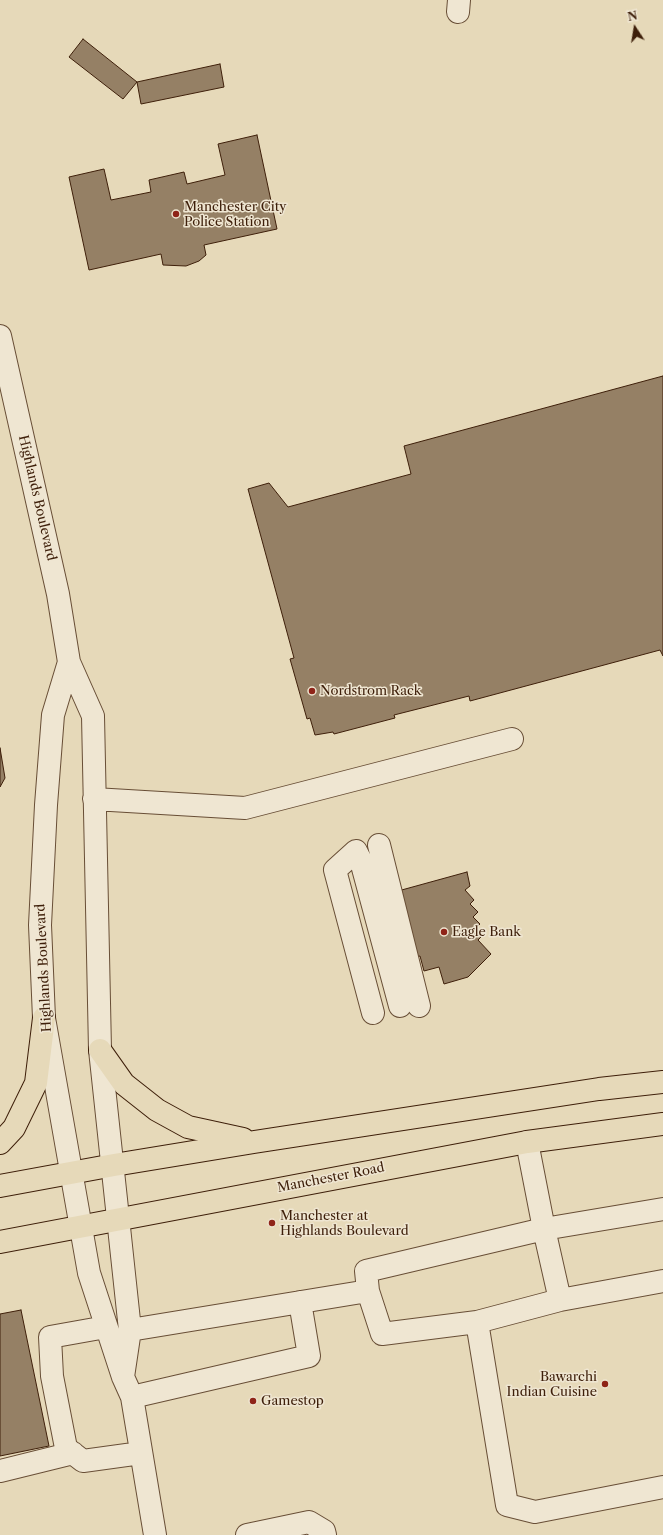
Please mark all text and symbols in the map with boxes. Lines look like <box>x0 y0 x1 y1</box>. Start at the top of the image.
north arrow <box>615 8 655 48</box>
text: N <box>626 8 639 24</box>
place label: Manchester City Police Station <box>184 199 286 230</box>
marker: Manchester City Police Station <box>171 209 181 219</box>
street label: Highlands Boulevard <box>15 434 59 562</box>
place label: Nordstrom Rack <box>320 683 421 699</box>
marker: Nordstrom Rack <box>307 686 317 696</box>
street label: Highlands Boulevard <box>33 903 55 1033</box>
place label: Eagle Bank <box>452 924 521 940</box>
marker: Eagle Bank <box>439 927 449 937</box>
street label: Manchester Road <box>276 1160 386 1196</box>
place label: Manchester at Highlands Boulevard <box>280 1208 409 1239</box>
marker: Manchester at Highlands Boulevard <box>267 1218 277 1228</box>
place label: Bawarchi Indian Cuisine <box>507 1369 597 1400</box>
marker: Bawarchi Indian Cuisine <box>600 1379 610 1389</box>
place label: Gamestop <box>261 1393 324 1409</box>
marker: Gamestop <box>248 1396 258 1406</box>

